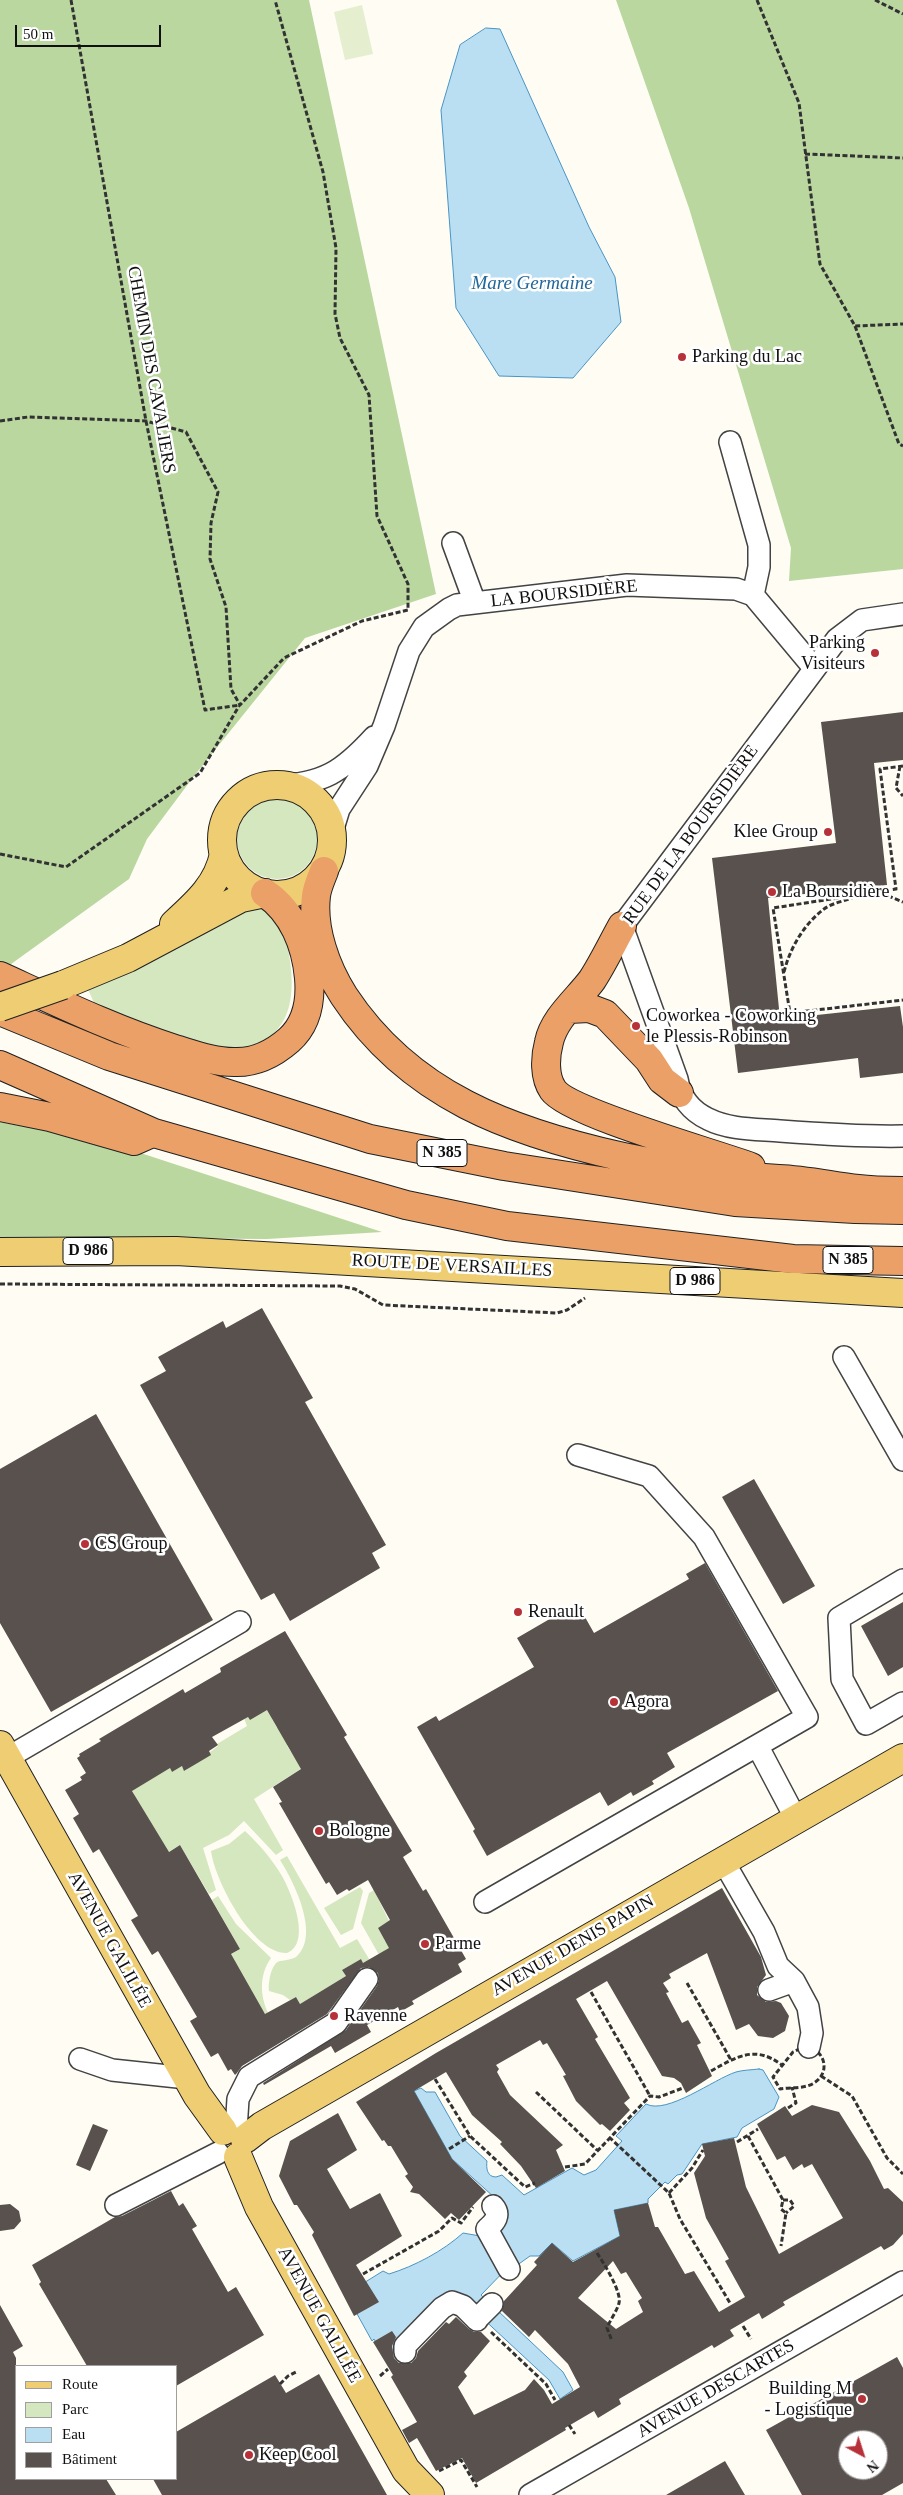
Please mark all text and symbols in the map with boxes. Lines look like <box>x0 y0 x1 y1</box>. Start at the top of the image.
scale bar <box>18 15 164 47</box>
text: 50 m <box>23 26 53 42</box>
street label: CHEMIN DES CAVALIERS <box>122 265 180 475</box>
water label: Mare Germaine <box>471 273 593 295</box>
place label: Parking du Lac <box>692 346 802 368</box>
marker: Parking du Lac <box>676 351 688 363</box>
street label: LA BOURSIDIÈRE <box>490 576 638 612</box>
place label: Parking Visiteurs <box>801 632 865 674</box>
marker: Parking Visiteurs <box>869 647 881 659</box>
street label: RUE DE LA BOURSIDIÈRE <box>619 741 763 929</box>
place label: Klee Group <box>734 821 818 843</box>
marker: Klee Group <box>822 826 834 838</box>
place label: La Boursidière <box>782 881 889 903</box>
marker: La Boursidière <box>766 886 778 898</box>
place label: Coworkea - Coworking le Plessis-Robinson <box>646 1005 816 1048</box>
marker: Coworkea - Coworking le Plessis-Robinson <box>630 1020 642 1032</box>
road number: N 385 <box>417 1140 467 1166</box>
road number: D 986 <box>63 1238 113 1264</box>
road number: N 385 <box>823 1246 873 1274</box>
street label: ROUTE DE VERSAILLES <box>351 1250 553 1282</box>
road number: D 986 <box>670 1268 720 1294</box>
place label: CS Group <box>95 1533 168 1555</box>
marker: CS Group <box>79 1538 91 1550</box>
place label: Renault <box>528 1601 584 1623</box>
marker: Renault <box>512 1606 524 1618</box>
place label: Agora <box>624 1691 669 1713</box>
marker: Agora <box>608 1696 620 1708</box>
place label: Bologne <box>329 1820 390 1842</box>
marker: Bologne <box>313 1825 325 1837</box>
street label: AVENUE GALILÉE <box>63 1868 155 2012</box>
street label: AVENUE DENIS PAPIN <box>488 1891 658 2001</box>
place label: Parme <box>435 1933 481 1955</box>
marker: Parme <box>419 1938 431 1950</box>
place label: Ravenne <box>344 2005 407 2027</box>
marker: Ravenne <box>328 2010 340 2022</box>
street label: AVENUE GALILÉE <box>273 2243 365 2387</box>
street label: AVENUE DESCARTES <box>633 2335 799 2443</box>
legend <box>15 2365 178 2480</box>
text: Route <box>62 2376 98 2392</box>
place label: Building M - Logistique <box>765 2378 852 2420</box>
marker: Building M - Logistique <box>856 2393 868 2405</box>
text: Parc <box>62 2401 89 2417</box>
text: Eau <box>62 2426 85 2442</box>
north arrow <box>838 2430 888 2480</box>
place label: Keep Cool <box>259 2444 336 2466</box>
marker: Keep Cool <box>243 2449 255 2461</box>
text: Bâtiment <box>62 2451 117 2467</box>
text: N <box>864 2457 881 2475</box>

